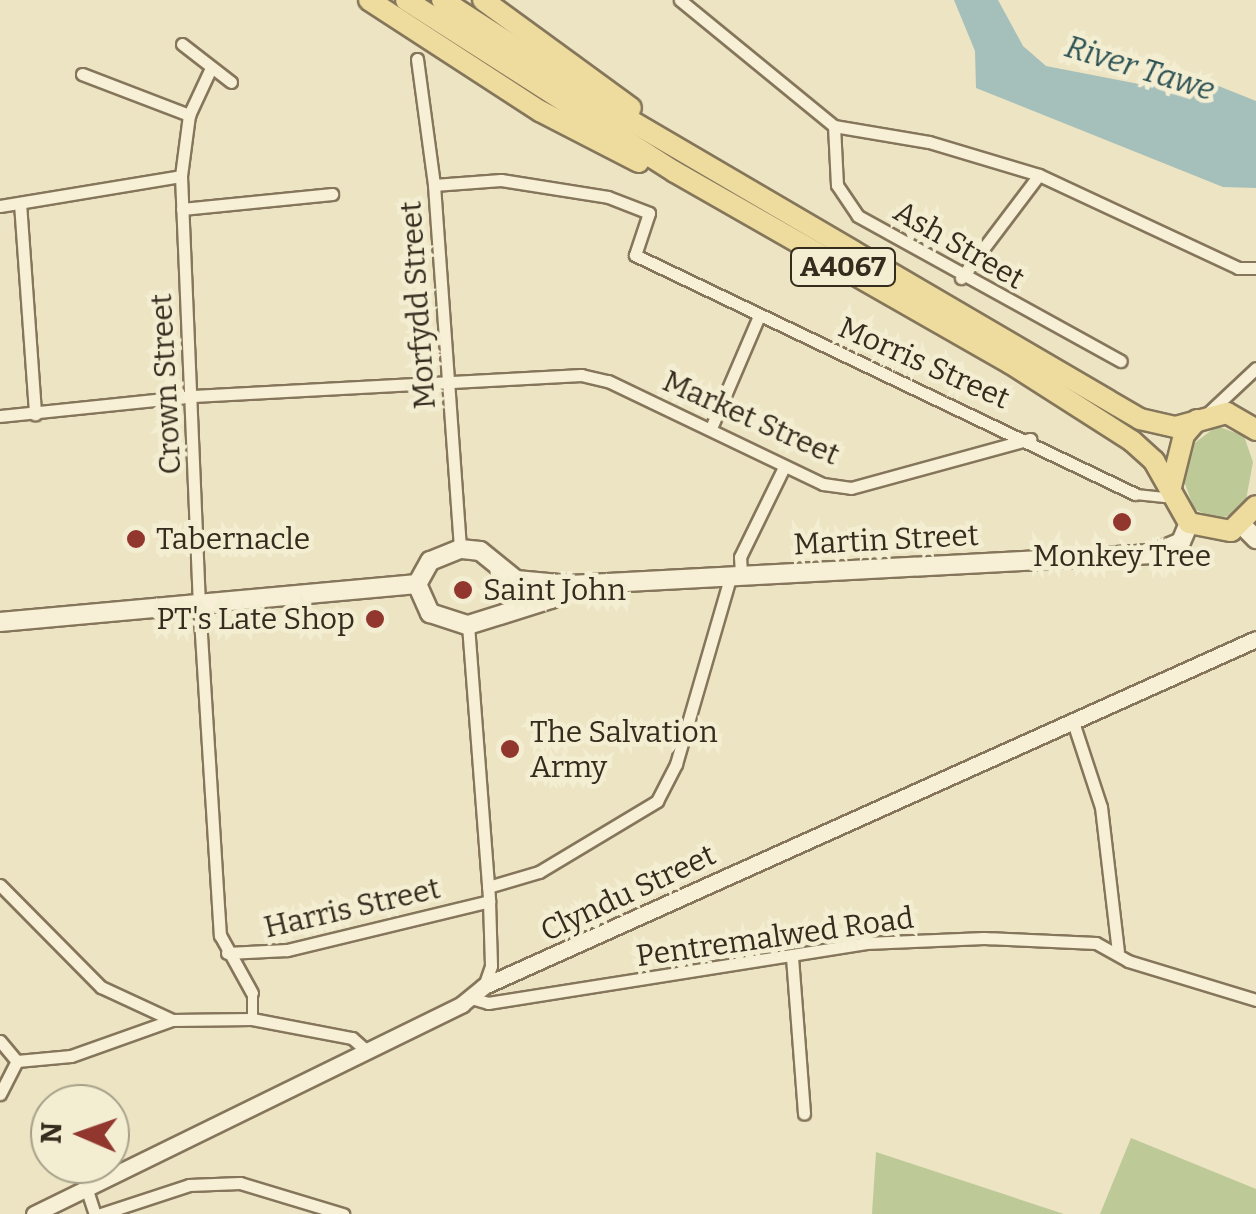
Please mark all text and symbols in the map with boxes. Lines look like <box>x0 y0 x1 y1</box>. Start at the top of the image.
water label: River Tawe <box>1061 27 1219 109</box>
street label: Ash Street <box>887 193 1031 297</box>
street label: Morfydd Street <box>393 200 443 410</box>
road number: A4067 <box>788 244 898 290</box>
street label: Crown Street <box>143 293 189 475</box>
street label: Morris Street <box>833 309 1015 417</box>
street label: Market Street <box>657 363 845 473</box>
marker: Monkey Tree <box>1111 511 1133 533</box>
street label: Martin Street <box>792 517 980 563</box>
place label: Tabernacle <box>156 521 310 557</box>
marker: Tabernacle <box>125 528 147 550</box>
place label: Monkey Tree <box>1033 538 1211 574</box>
place label: Saint John <box>483 572 626 608</box>
marker: Saint John <box>452 579 474 601</box>
place label: PT's Late Shop <box>157 601 355 637</box>
marker: PT's Late Shop <box>364 608 386 630</box>
place label: The Salvation Army <box>530 714 718 784</box>
marker: The Salvation Army <box>499 738 521 760</box>
street label: Clyndu Street <box>535 837 721 949</box>
street label: Harris Street <box>261 870 443 946</box>
street label: Pentremalwed Road <box>634 900 916 974</box>
north arrow <box>30 1084 130 1184</box>
text: N <box>35 1122 68 1144</box>

